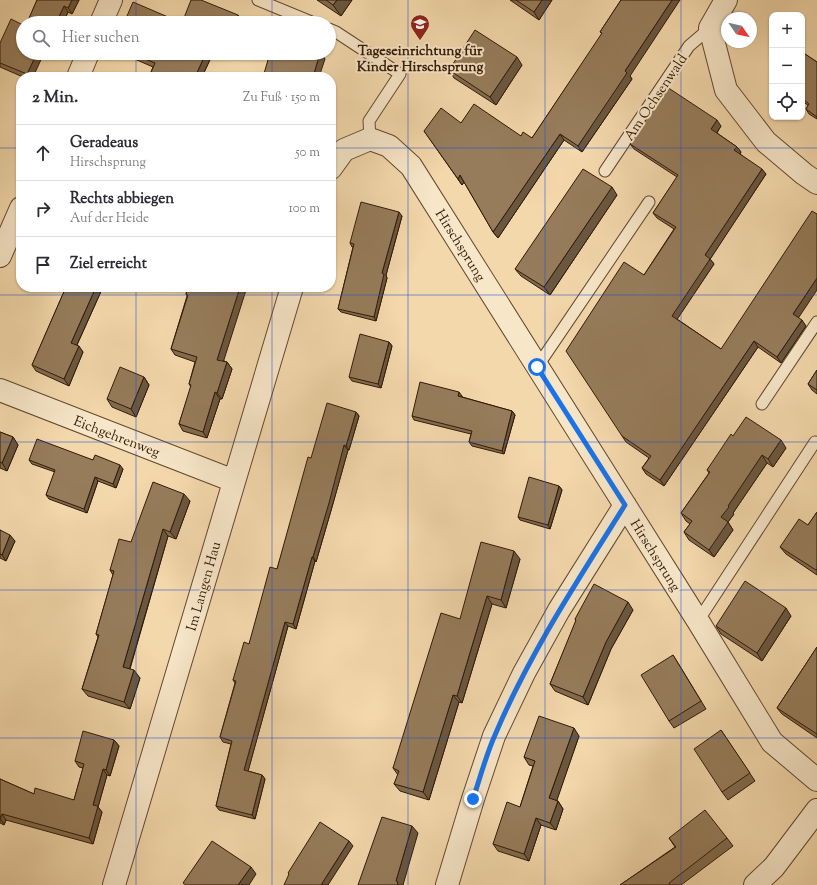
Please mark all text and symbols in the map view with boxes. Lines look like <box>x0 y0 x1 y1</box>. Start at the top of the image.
north arrow <box>721 12 757 48</box>
map controls <box>769 12 805 120</box>
button: + <box>769 12 805 48</box>
school or university icon: Tageseinrichtung für Kinder Hirschsprung <box>409 13 431 41</box>
search box <box>16 16 336 60</box>
icon: search <box>30 27 52 49</box>
text: Hier suchen <box>62 28 140 49</box>
place label: Tageseinrichtung für Kinder Hirschsprung <box>357 42 483 78</box>
button: − <box>769 48 805 84</box>
street label: Am Ochsenwald <box>620 51 693 146</box>
button: locate <box>769 84 805 120</box>
text: 2 Min. <box>32 86 78 110</box>
text: Zu Fuß · 150 m <box>243 89 320 107</box>
text: Geradeaus <box>70 133 138 154</box>
icon: ahead <box>32 142 54 164</box>
text: 50 m <box>295 144 320 162</box>
text: Hirschsprung <box>70 154 146 172</box>
text: Rechts abbiegen <box>70 189 174 210</box>
icon: right <box>32 198 54 220</box>
text: 100 m <box>288 200 320 218</box>
street label: Hirschsprung <box>429 206 490 286</box>
text: Auf der Heide <box>70 210 149 228</box>
icon: arrive <box>32 254 54 276</box>
text: Ziel erreicht <box>70 254 147 275</box>
route start <box>528 358 546 376</box>
street label: Eichgehrenweg <box>70 412 163 464</box>
street label: Hirschsprung <box>624 516 685 596</box>
street label: Im Langen Hau <box>183 540 227 634</box>
route end <box>464 790 482 808</box>

